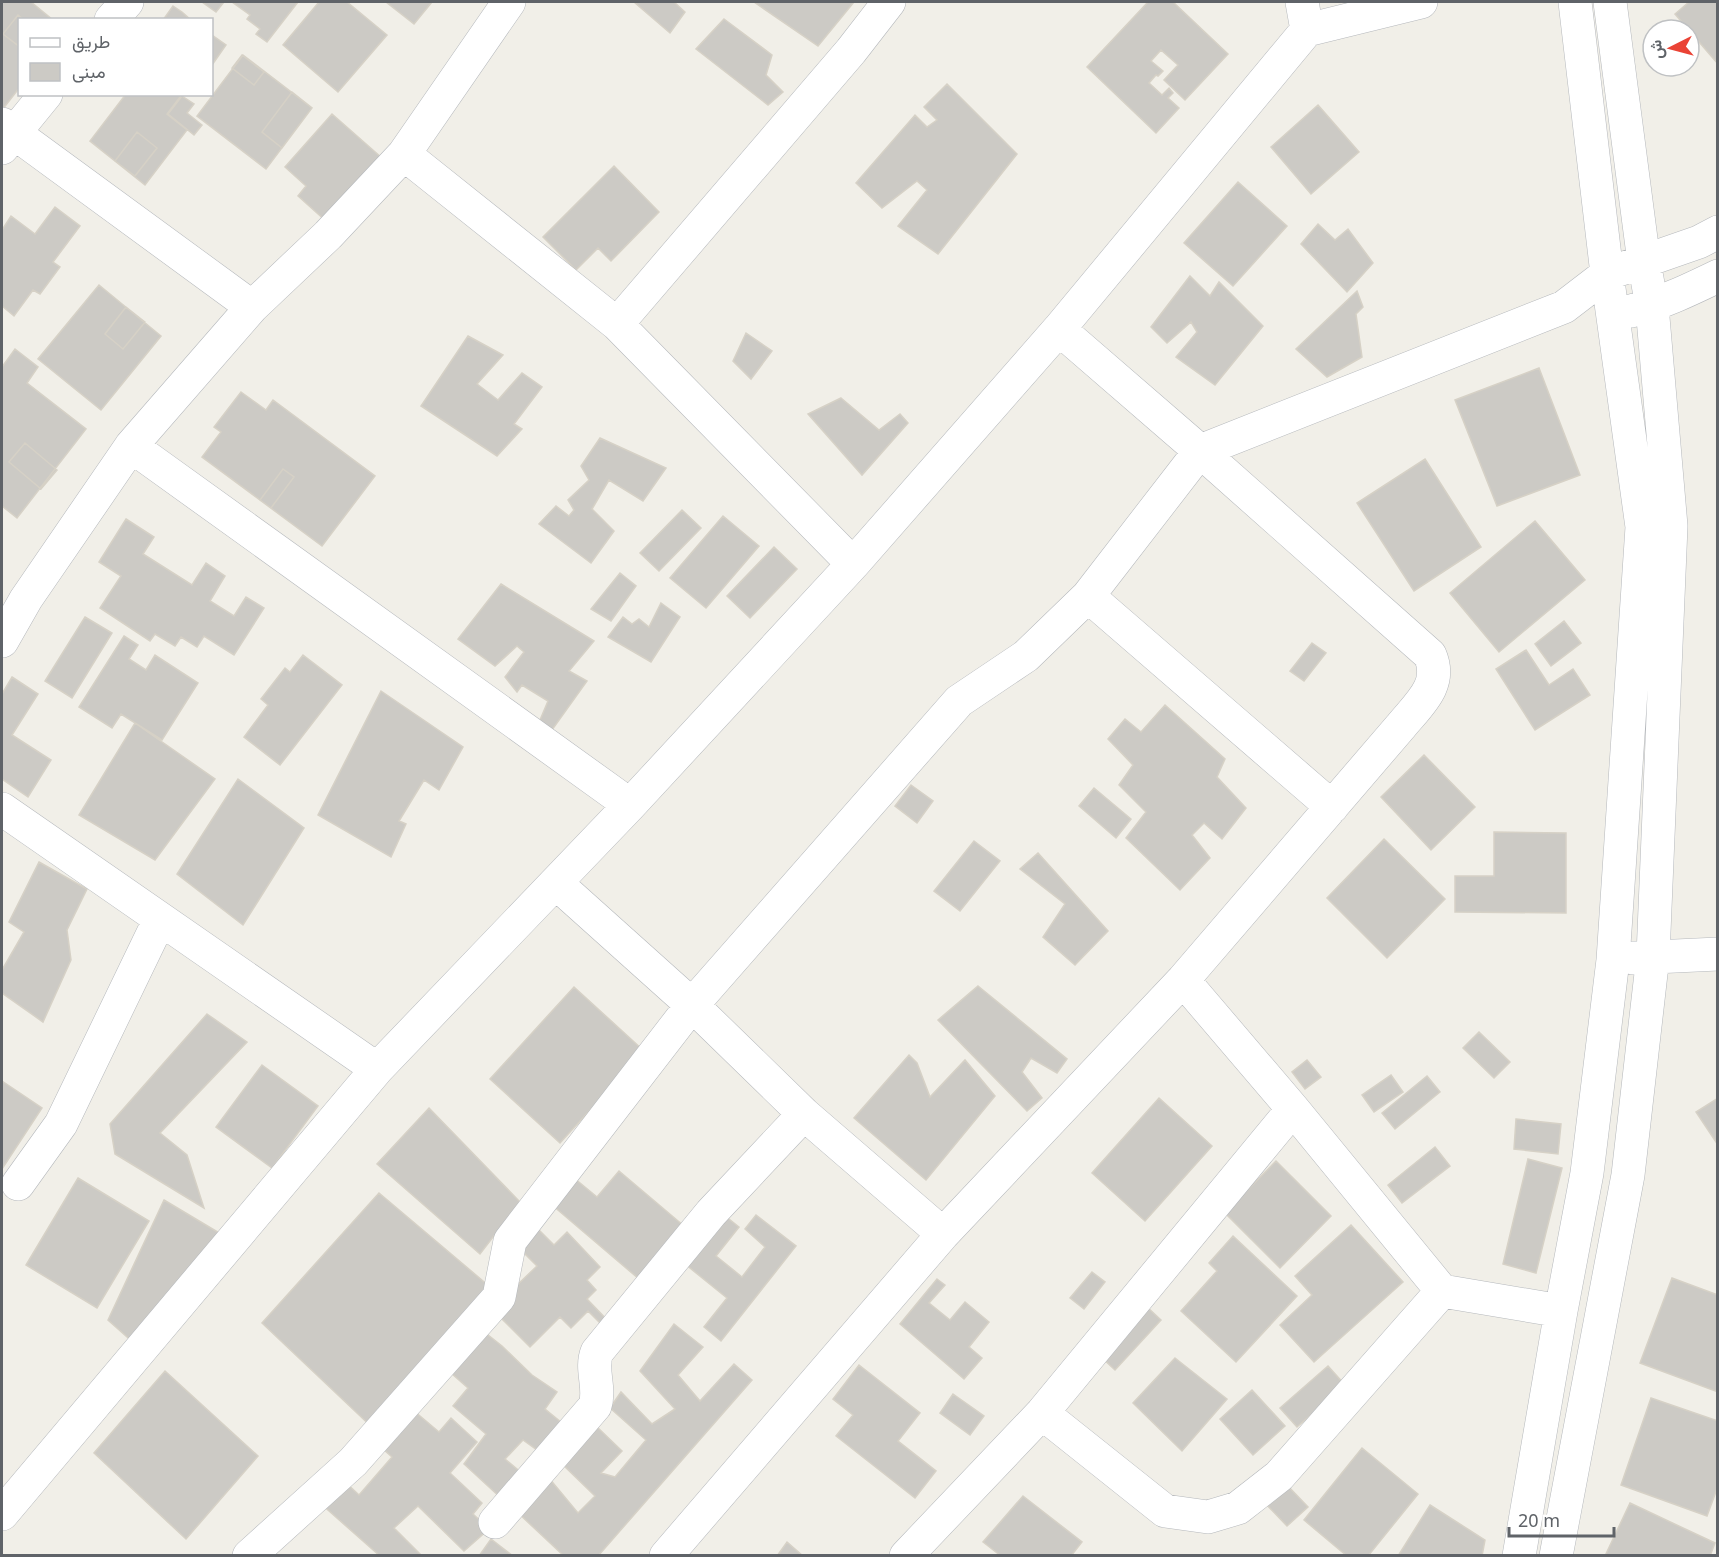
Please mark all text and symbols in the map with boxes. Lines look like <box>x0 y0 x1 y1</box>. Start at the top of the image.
legend <box>18 18 213 96</box>
north arrow <box>1641 18 1701 78</box>
text: طريق <box>72 29 110 53</box>
text: ش <box>1644 39 1668 60</box>
text: مبنى <box>72 59 106 83</box>
scale bar <box>1509 1500 1614 1538</box>
text: 20 m <box>1518 1508 1560 1532</box>

